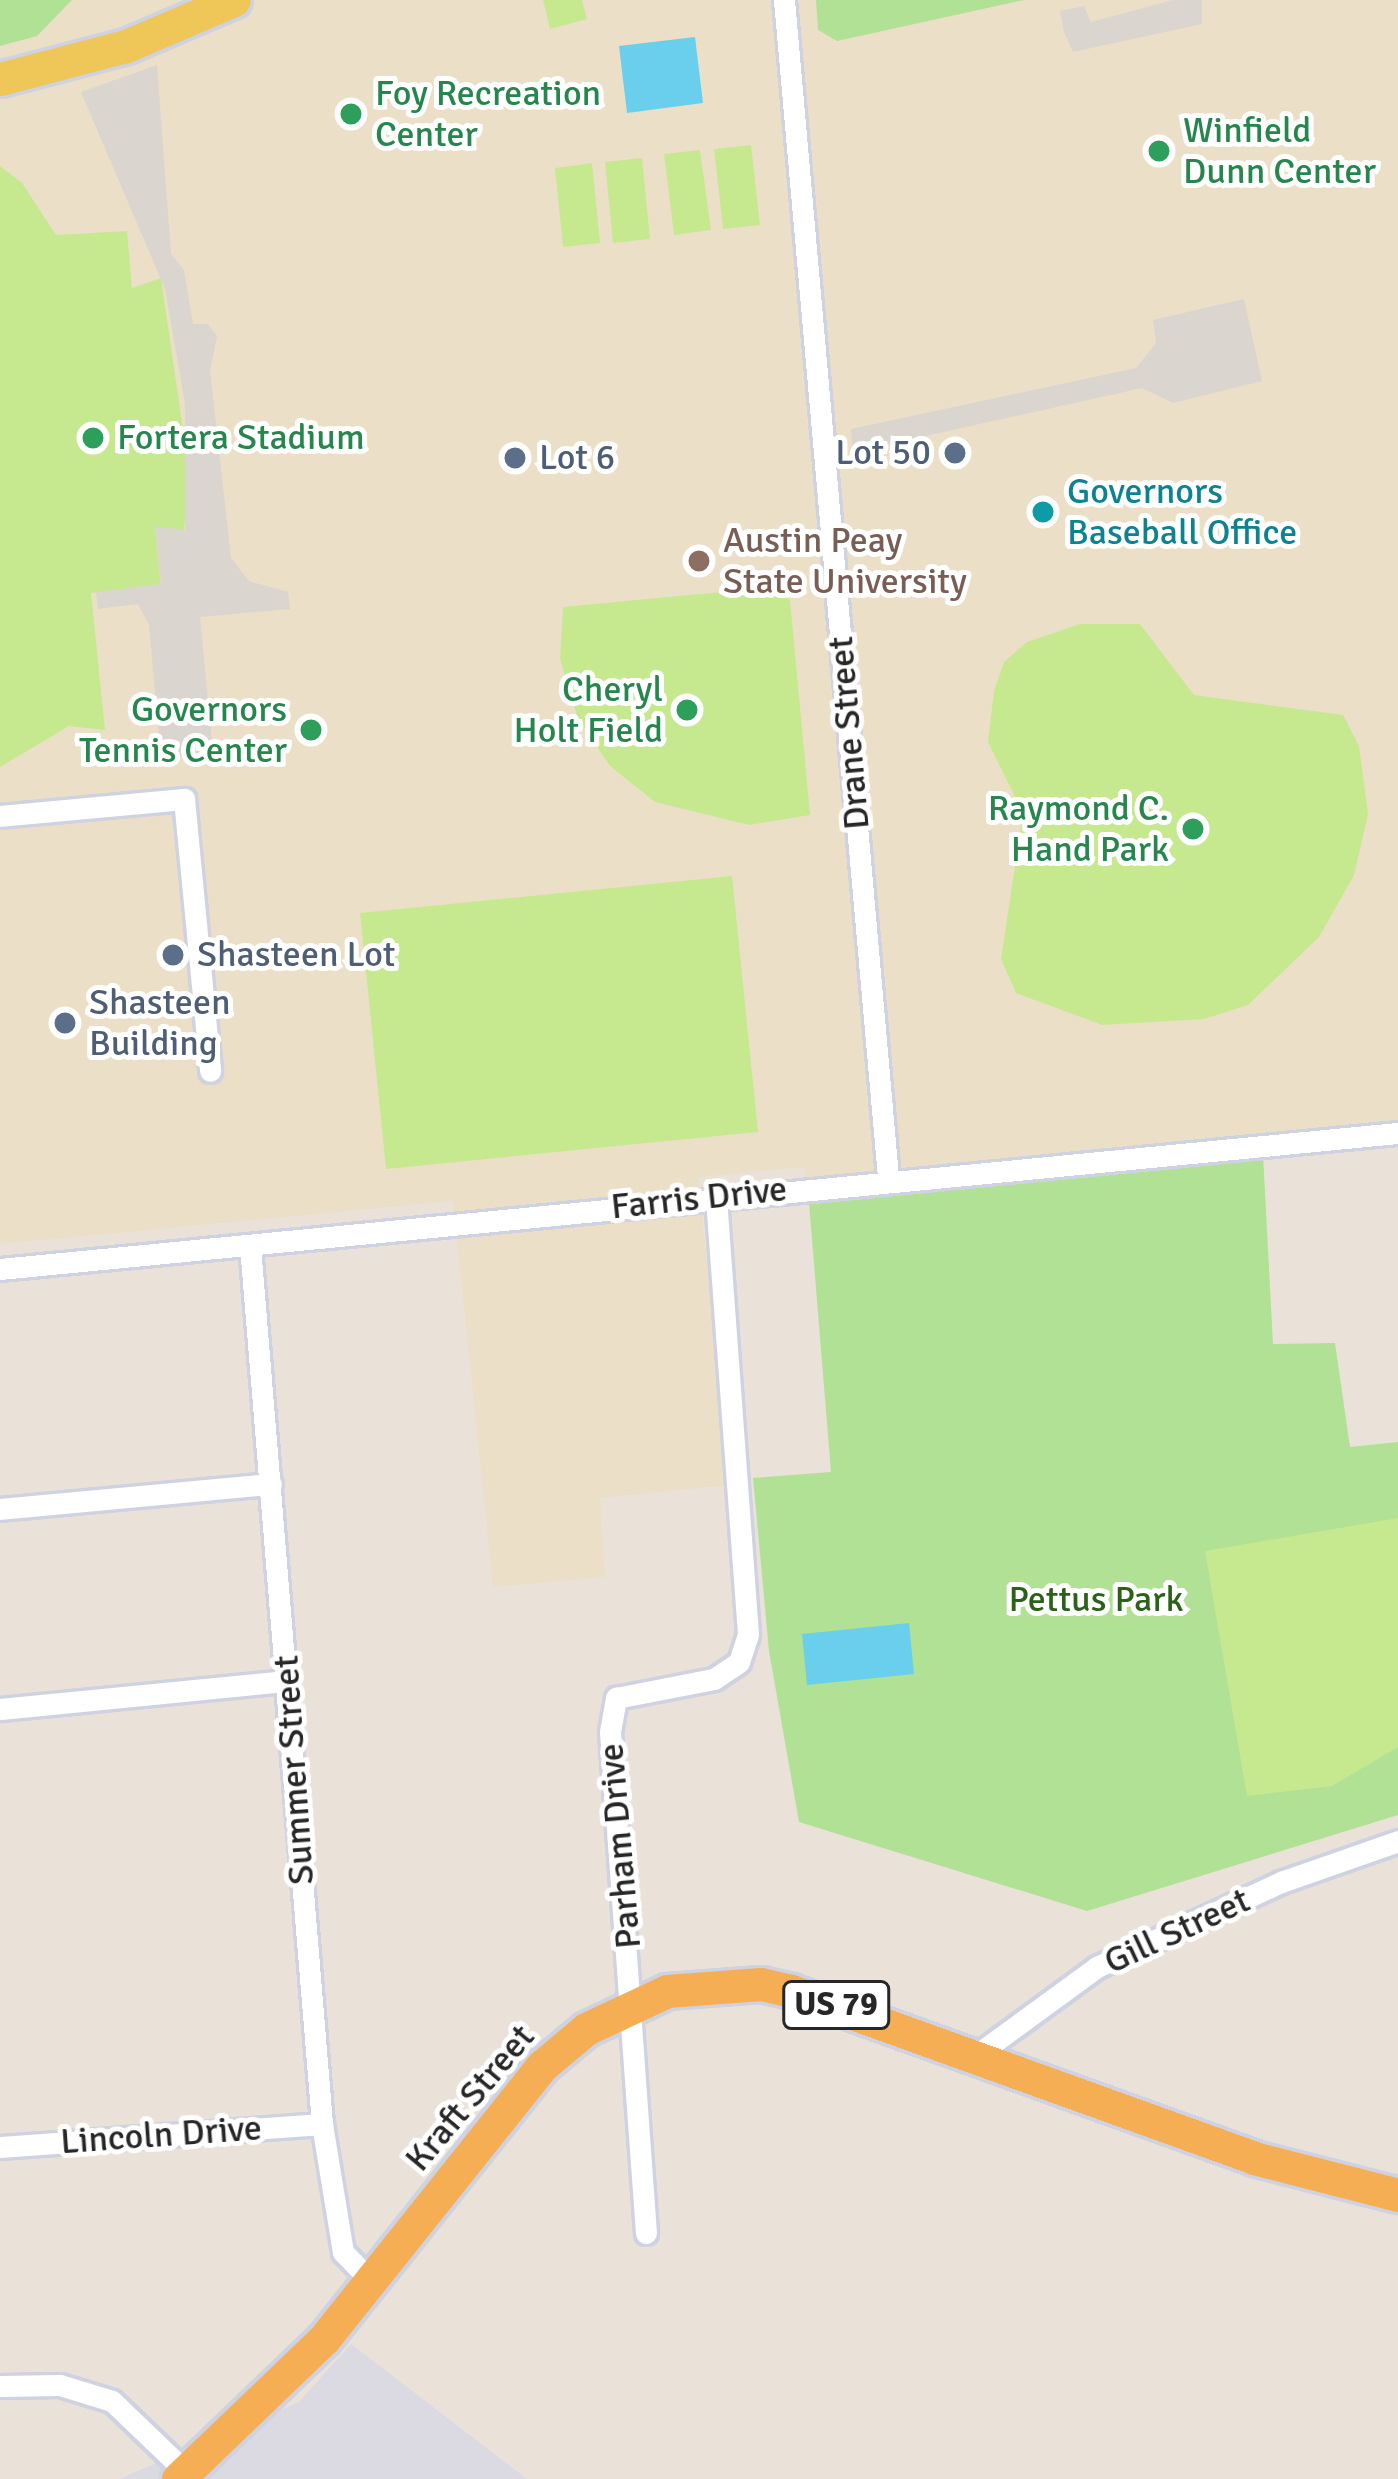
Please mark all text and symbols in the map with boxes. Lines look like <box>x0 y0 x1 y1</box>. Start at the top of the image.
place label: Foy Recreation Center <box>375 71 601 156</box>
marker: Foy Recreation Center <box>338 101 364 127</box>
place label: Winfield Dunn Center <box>1183 108 1376 193</box>
marker: Winfield Dunn Center <box>1146 138 1172 164</box>
place label: Fortera Stadium <box>117 416 365 460</box>
marker: Fortera Stadium <box>80 425 106 451</box>
place label: Lot 50 <box>835 431 931 475</box>
place label: Lot 6 <box>539 436 615 480</box>
marker: Lot 50 <box>942 440 968 466</box>
marker: Lot 6 <box>502 445 528 471</box>
place label: Governors Baseball Office <box>1067 469 1297 554</box>
marker: Governors Baseball Office <box>1030 499 1056 525</box>
place label: Austin Peay State University <box>723 518 967 603</box>
marker: Austin Peay State University <box>686 548 712 574</box>
street label: Drane Street <box>819 635 879 831</box>
place label: Cheryl Holt Field <box>514 667 663 752</box>
place label: Governors Tennis Center <box>79 687 287 772</box>
marker: Cheryl Holt Field <box>674 697 700 723</box>
marker: Governors Tennis Center <box>298 717 324 743</box>
place label: Raymond C. Hand Park <box>988 786 1169 871</box>
marker: Raymond C. Hand Park <box>1180 816 1206 842</box>
place label: Shasteen Lot <box>197 933 395 977</box>
marker: Shasteen Lot <box>160 942 186 968</box>
place label: Shasteen Building <box>89 980 231 1065</box>
marker: Shasteen Building <box>52 1010 78 1036</box>
street label: Farris Drive <box>609 1167 789 1229</box>
park label: Pettus Park <box>1008 1578 1184 1622</box>
street label: Summer Street <box>264 1654 324 1886</box>
street label: Parham Drive <box>590 1741 650 1951</box>
street label: Gill Street <box>1097 1879 1257 1983</box>
road number: US 79 <box>782 1978 890 2032</box>
street label: Kraft Street <box>396 2016 544 2180</box>
street label: Lincoln Drive <box>59 2106 263 2164</box>

